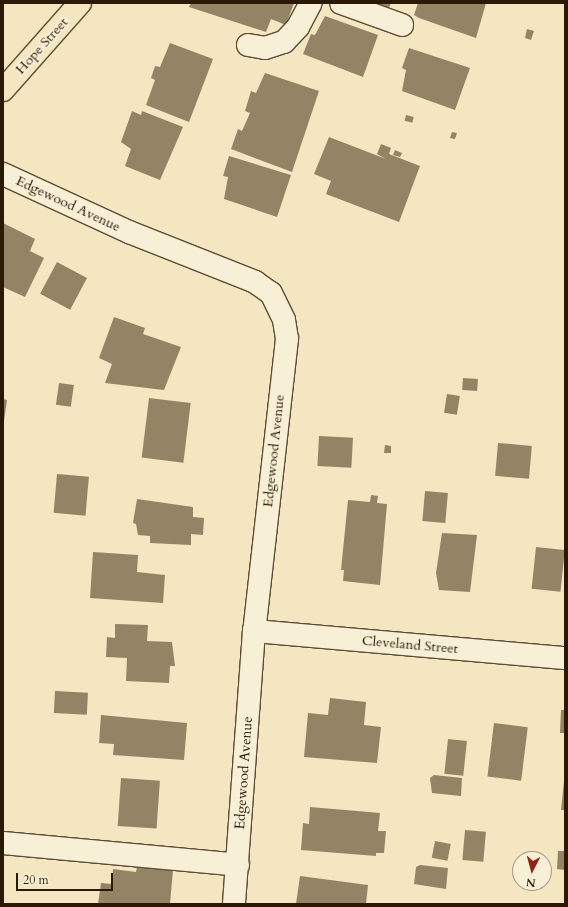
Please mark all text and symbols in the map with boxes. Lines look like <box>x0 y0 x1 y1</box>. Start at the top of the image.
street label: Hope Street <box>12 14 72 78</box>
street label: Edgewood Avenue <box>13 172 123 236</box>
street label: Edgewood Avenue <box>260 394 288 508</box>
street label: Cleveland Street <box>361 632 459 658</box>
street label: Edgewood Avenue <box>232 716 256 830</box>
north arrow <box>512 851 552 891</box>
scale bar <box>18 865 115 891</box>
text: 20 m <box>23 872 49 888</box>
text: N <box>525 874 536 890</box>

